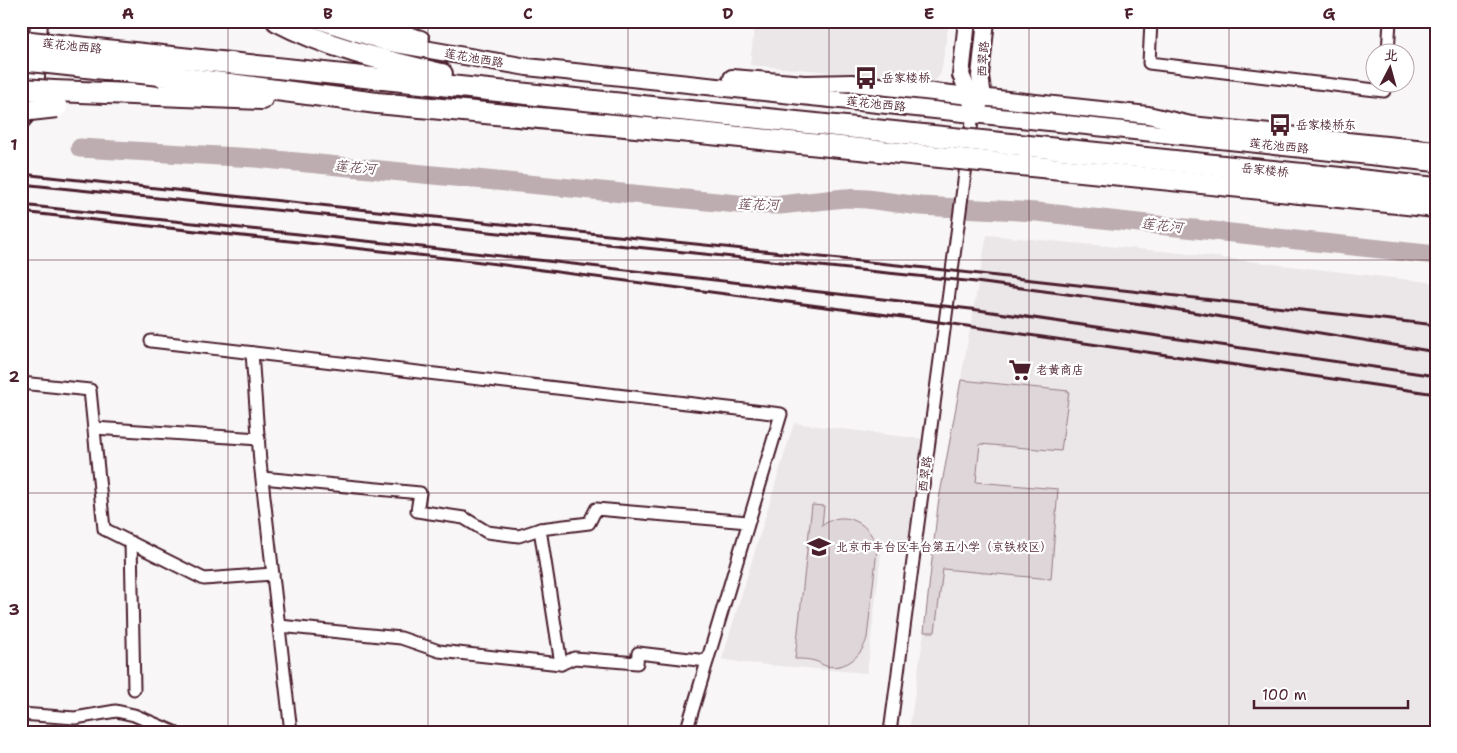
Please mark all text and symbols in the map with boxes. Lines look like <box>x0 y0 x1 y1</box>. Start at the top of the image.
text: A <box>122 3 134 24</box>
text: B <box>323 3 333 24</box>
text: C <box>523 3 533 24</box>
text: D <box>722 3 734 24</box>
text: E <box>924 3 934 24</box>
text: F <box>1124 3 1134 24</box>
text: G <box>1323 3 1336 24</box>
street label: 莲花池西路 <box>41 35 103 57</box>
street label: 西翠路 <box>974 40 992 78</box>
north arrow <box>1364 42 1414 92</box>
street label: 莲花池西路 <box>443 45 505 71</box>
text: 北 <box>1383 45 1399 65</box>
bus stop icon: 岳家楼桥 <box>853 65 879 91</box>
place label: 岳家楼桥 <box>882 70 931 86</box>
street label: 莲花池西路 <box>845 93 907 115</box>
bus stop icon: 岳家楼桥东 <box>1267 112 1293 138</box>
place label: 岳家楼桥东 <box>1296 117 1356 133</box>
text: 1 <box>10 134 18 155</box>
street label: 莲花池西路 <box>1248 135 1310 157</box>
water label: 莲花河 <box>333 156 379 178</box>
street label: 岳家楼桥 <box>1240 160 1291 181</box>
water label: 莲花河 <box>737 195 781 213</box>
water label: 莲花河 <box>1140 214 1186 236</box>
supermarket icon: 老黄商店 <box>1007 357 1033 383</box>
place label: 老黄商店 <box>1036 362 1084 378</box>
text: 2 <box>8 366 20 387</box>
street label: 西翠路 <box>915 455 935 493</box>
school or university icon: 北京市丰台区丰台第五小学（京铁校区） <box>806 534 832 560</box>
place label: 北京市丰台区丰台第五小学（京铁校区） <box>836 539 1052 555</box>
text: 3 <box>8 599 20 620</box>
scale bar <box>1254 678 1408 710</box>
text: 100 m <box>1262 685 1307 705</box>

